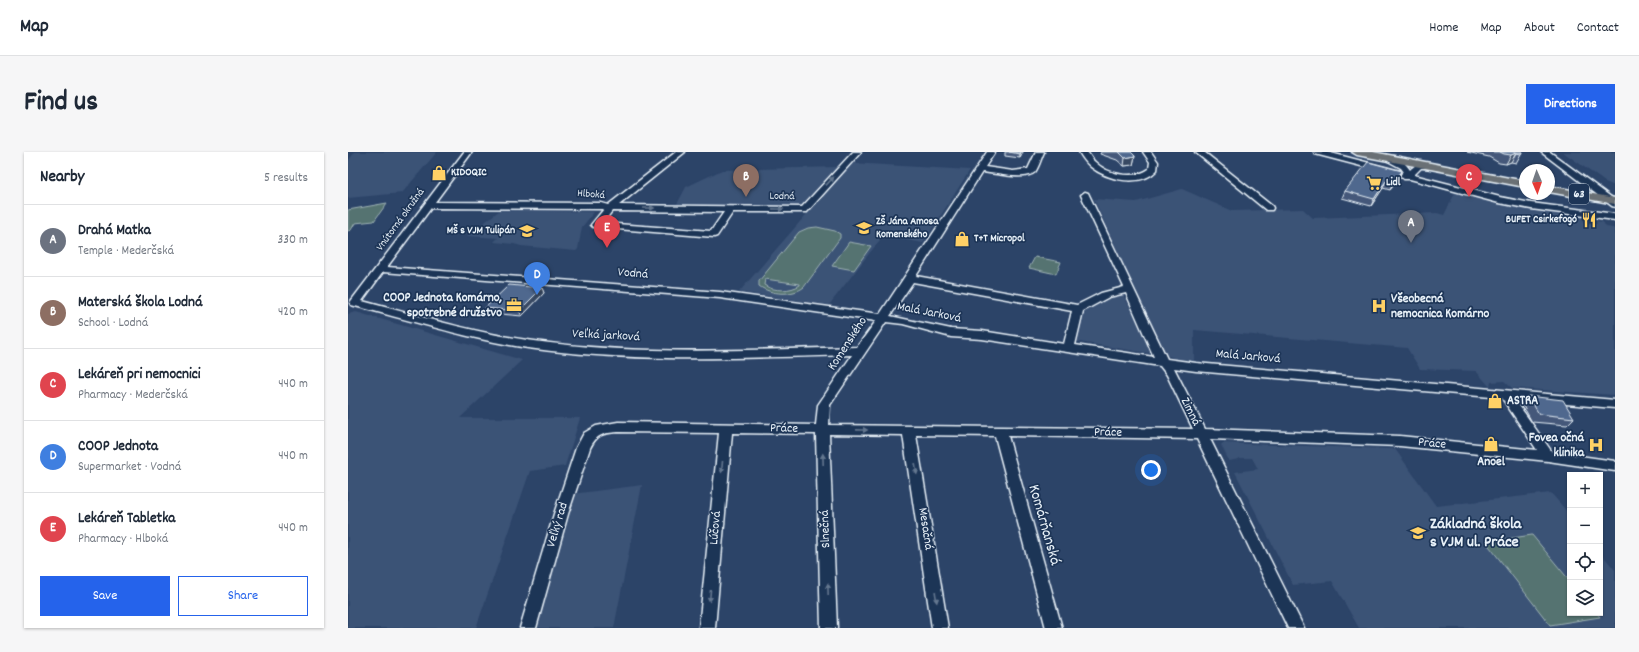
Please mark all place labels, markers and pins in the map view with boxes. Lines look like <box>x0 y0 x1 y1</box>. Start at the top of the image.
shop icon: KIDOQIC <box>430 164 448 182</box>
pin: B <box>733 164 759 197</box>
pin: C <box>1456 164 1482 197</box>
place label: KIDOQIC <box>451 165 487 181</box>
supermarket icon: Lidl <box>1365 174 1383 192</box>
place label: Lidl <box>1386 175 1401 191</box>
pin: A <box>1398 210 1424 243</box>
restaurant icon: BUFET Csirkefogó <box>1580 211 1598 229</box>
place label: BUFET Csirkefogó <box>1506 212 1577 228</box>
place label: ZŠ Jána Amosa Komenského <box>876 214 939 243</box>
pin: E <box>594 215 620 248</box>
school or university icon: ZŠ Jána Amosa Komenského <box>855 219 873 237</box>
school or university icon: MŠ s VJM Tulipán <box>518 222 536 240</box>
place label: MŠ s VJM Tulipán <box>447 223 515 239</box>
shop icon: T+T Micropol <box>953 230 971 248</box>
place label: T+T Micropol <box>974 231 1025 247</box>
pin: D <box>524 262 550 295</box>
place label: COOP Jednota Komárno, spotrebné družstvo <box>383 289 503 323</box>
place label: Všeobecná nemocnica Komárno <box>1391 290 1489 324</box>
office icon: COOP Jednota Komárno, spotrebné družstvo <box>505 296 523 314</box>
hospital icon: Všeobecná nemocnica Komárno <box>1370 297 1388 315</box>
shop icon: ASTRA <box>1486 392 1504 410</box>
place label: ASTRA <box>1507 392 1538 411</box>
place label: Fovea očná klinika <box>1529 429 1585 463</box>
shop icon: Anoel <box>1482 435 1500 453</box>
hospital icon: Fovea očná klinika <box>1587 436 1605 454</box>
place label: Anoel <box>1477 453 1506 472</box>
place label: Základná škola s VJM ul. Práce <box>1430 513 1523 554</box>
school or university icon: Základná škola s VJM ul. Práce <box>1409 524 1427 542</box>

